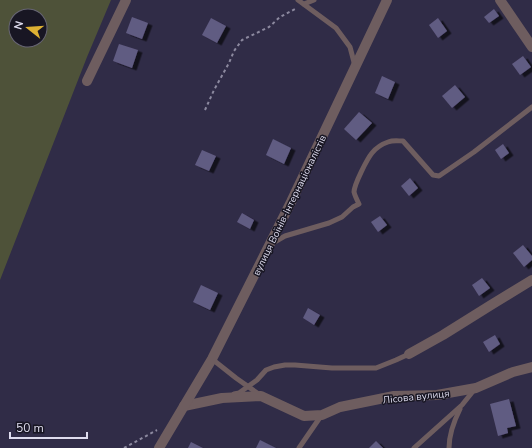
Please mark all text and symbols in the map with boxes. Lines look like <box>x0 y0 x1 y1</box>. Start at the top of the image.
north arrow <box>8 8 48 48</box>
text: N <box>11 19 27 31</box>
street label: вулиця Воїнів-Інтернаціоналістів <box>250 132 330 278</box>
street label: Лісова вулиця <box>382 387 450 407</box>
scale bar <box>10 414 87 440</box>
text: 50 m <box>16 420 44 436</box>

